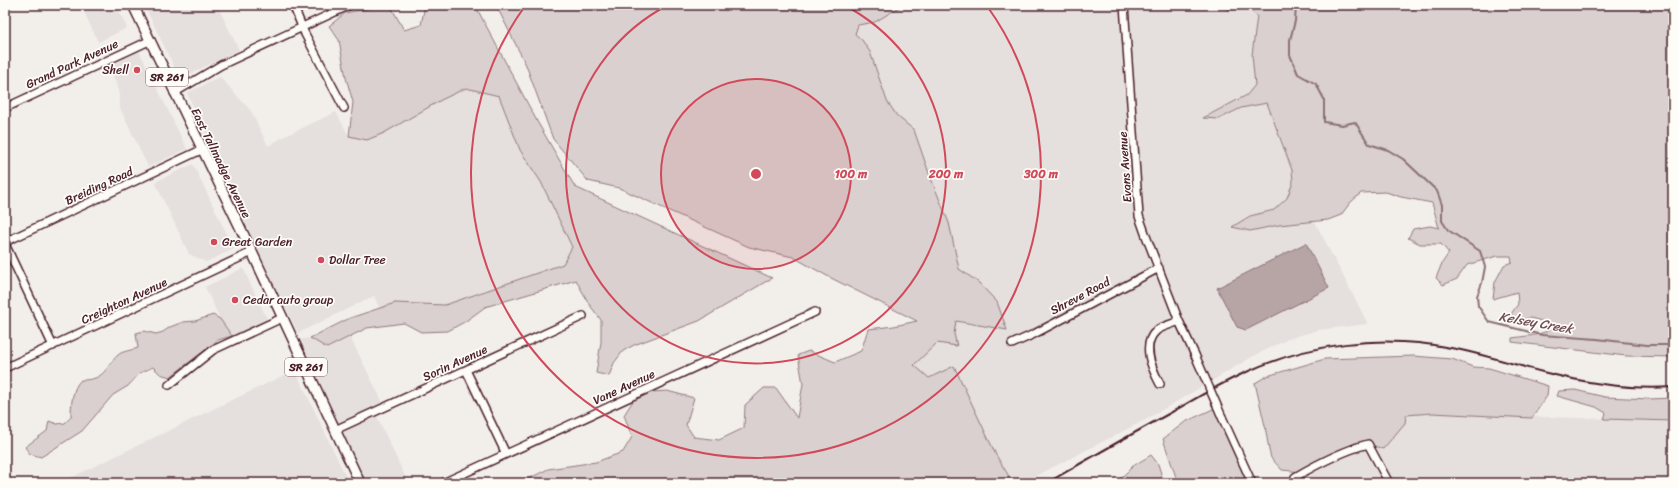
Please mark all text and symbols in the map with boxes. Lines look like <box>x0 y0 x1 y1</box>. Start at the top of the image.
street label: Grand Park Avenue <box>22 33 122 95</box>
place label: Shell <box>102 59 130 81</box>
marker: Shell <box>132 65 142 75</box>
road number: SR 261 <box>146 68 188 86</box>
street label: East Tallmadge Avenue <box>185 104 257 222</box>
street label: Evans Avenue <box>1112 131 1138 203</box>
street label: Breiding Road <box>61 160 137 211</box>
text: 100 m <box>835 163 868 185</box>
text: 200 m <box>928 163 964 185</box>
text: 300 m <box>1023 163 1059 185</box>
centre of rings <box>749 167 763 181</box>
place label: Great Garden <box>222 231 293 253</box>
marker: Great Garden <box>209 237 219 247</box>
place label: Dollar Tree <box>329 249 386 271</box>
marker: Dollar Tree <box>316 255 326 265</box>
street label: Shreve Road <box>1046 270 1115 321</box>
street label: Creighton Avenue <box>77 271 171 331</box>
place label: Cedar auto group <box>243 289 334 311</box>
marker: Cedar auto group <box>230 295 240 305</box>
water label: Kelsey Creek <box>1497 305 1577 341</box>
street label: Sorin Avenue <box>419 338 491 388</box>
road number: SR 261 <box>285 358 327 376</box>
street label: Vane Avenue <box>589 363 659 411</box>

